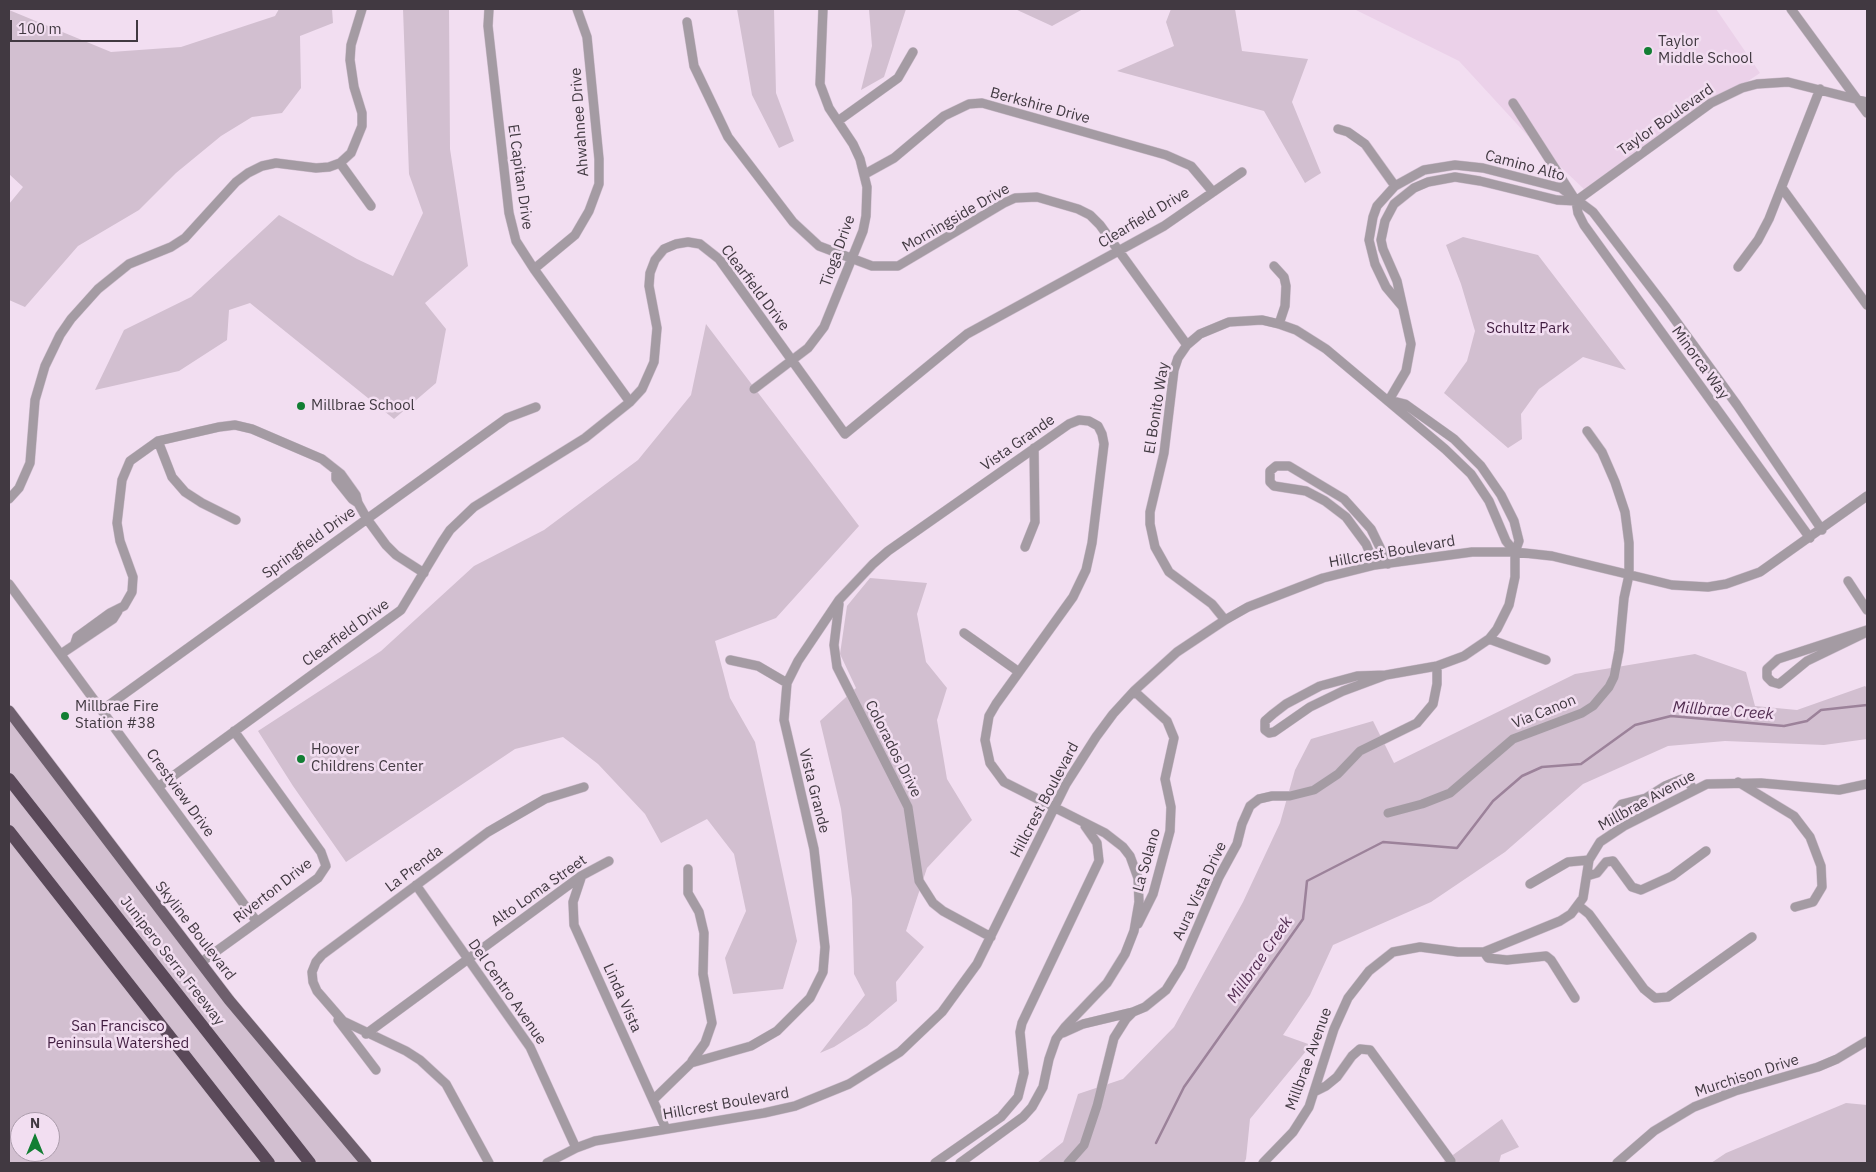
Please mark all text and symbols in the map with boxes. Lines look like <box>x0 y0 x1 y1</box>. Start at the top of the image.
scale bar <box>12 10 140 42</box>
text: 100 m <box>18 19 62 38</box>
place label: Taylor Middle School <box>1658 33 1753 68</box>
marker: Taylor Middle School <box>1642 45 1654 57</box>
street label: Ahwahnee Drive <box>567 67 593 177</box>
street label: Taylor Boulevard <box>1615 80 1717 160</box>
street label: Berkshire Drive <box>988 84 1092 128</box>
street label: El Capitan Drive <box>504 123 536 231</box>
street label: Camino Alto <box>1483 147 1567 185</box>
street label: Morningside Drive <box>899 180 1013 256</box>
street label: Clearfield Drive <box>1095 184 1193 252</box>
street label: Tioga Drive <box>817 213 859 289</box>
street label: Clearfield Drive <box>717 241 793 335</box>
park label: Schultz Park <box>1486 320 1570 338</box>
street label: Minorca Way <box>1667 323 1733 403</box>
street label: El Bonito Way <box>1141 361 1173 455</box>
place label: Millbrae School <box>311 397 415 415</box>
marker: Millbrae School <box>295 400 307 412</box>
street label: Vista Grande <box>978 411 1058 475</box>
street label: Springfield Drive <box>259 503 359 583</box>
street label: Hillcrest Boulevard <box>1327 532 1457 572</box>
street label: Clearfield Drive <box>299 595 393 671</box>
street label: Via Canon <box>1509 691 1579 733</box>
place label: Millbrae Fire Station #38 <box>75 698 159 733</box>
street label: Colorados Drive <box>861 698 925 800</box>
water label: Millbrae Creek <box>1672 698 1774 724</box>
marker: Millbrae Fire Station #38 <box>59 710 71 722</box>
street label: Hillcrest Boulevard <box>1007 739 1083 861</box>
place label: Hoover Childrens Center <box>311 741 423 776</box>
street label: Crestview Drive <box>142 745 218 841</box>
street label: Vista Grande <box>795 747 833 835</box>
marker: Hoover Childrens Center <box>295 753 307 765</box>
street label: Millbrae Avenue <box>1595 767 1699 835</box>
street label: La Solano <box>1129 826 1165 894</box>
street label: Aura Vista Drive <box>1169 839 1231 943</box>
street label: La Prenda <box>382 842 446 896</box>
street label: Alto Loma Street <box>488 851 590 931</box>
street label: Riverton Drive <box>230 855 316 927</box>
street label: Skyline Boulevard <box>151 878 239 984</box>
street label: Junipero Serra Freeway <box>116 893 228 1029</box>
water label: Millbrae Creek <box>1223 913 1297 1007</box>
street label: Del Centro Avenue <box>464 936 550 1048</box>
street label: Linda Vista <box>599 961 645 1035</box>
street label: Millbrae Avenue <box>1282 1005 1336 1113</box>
park label: San Francisco Peninsula Watershed <box>47 1018 189 1053</box>
street label: Murchison Drive <box>1693 1051 1801 1101</box>
street label: Hillcrest Boulevard <box>661 1084 791 1124</box>
north arrow <box>10 1112 60 1162</box>
text: N <box>30 1114 40 1132</box>

